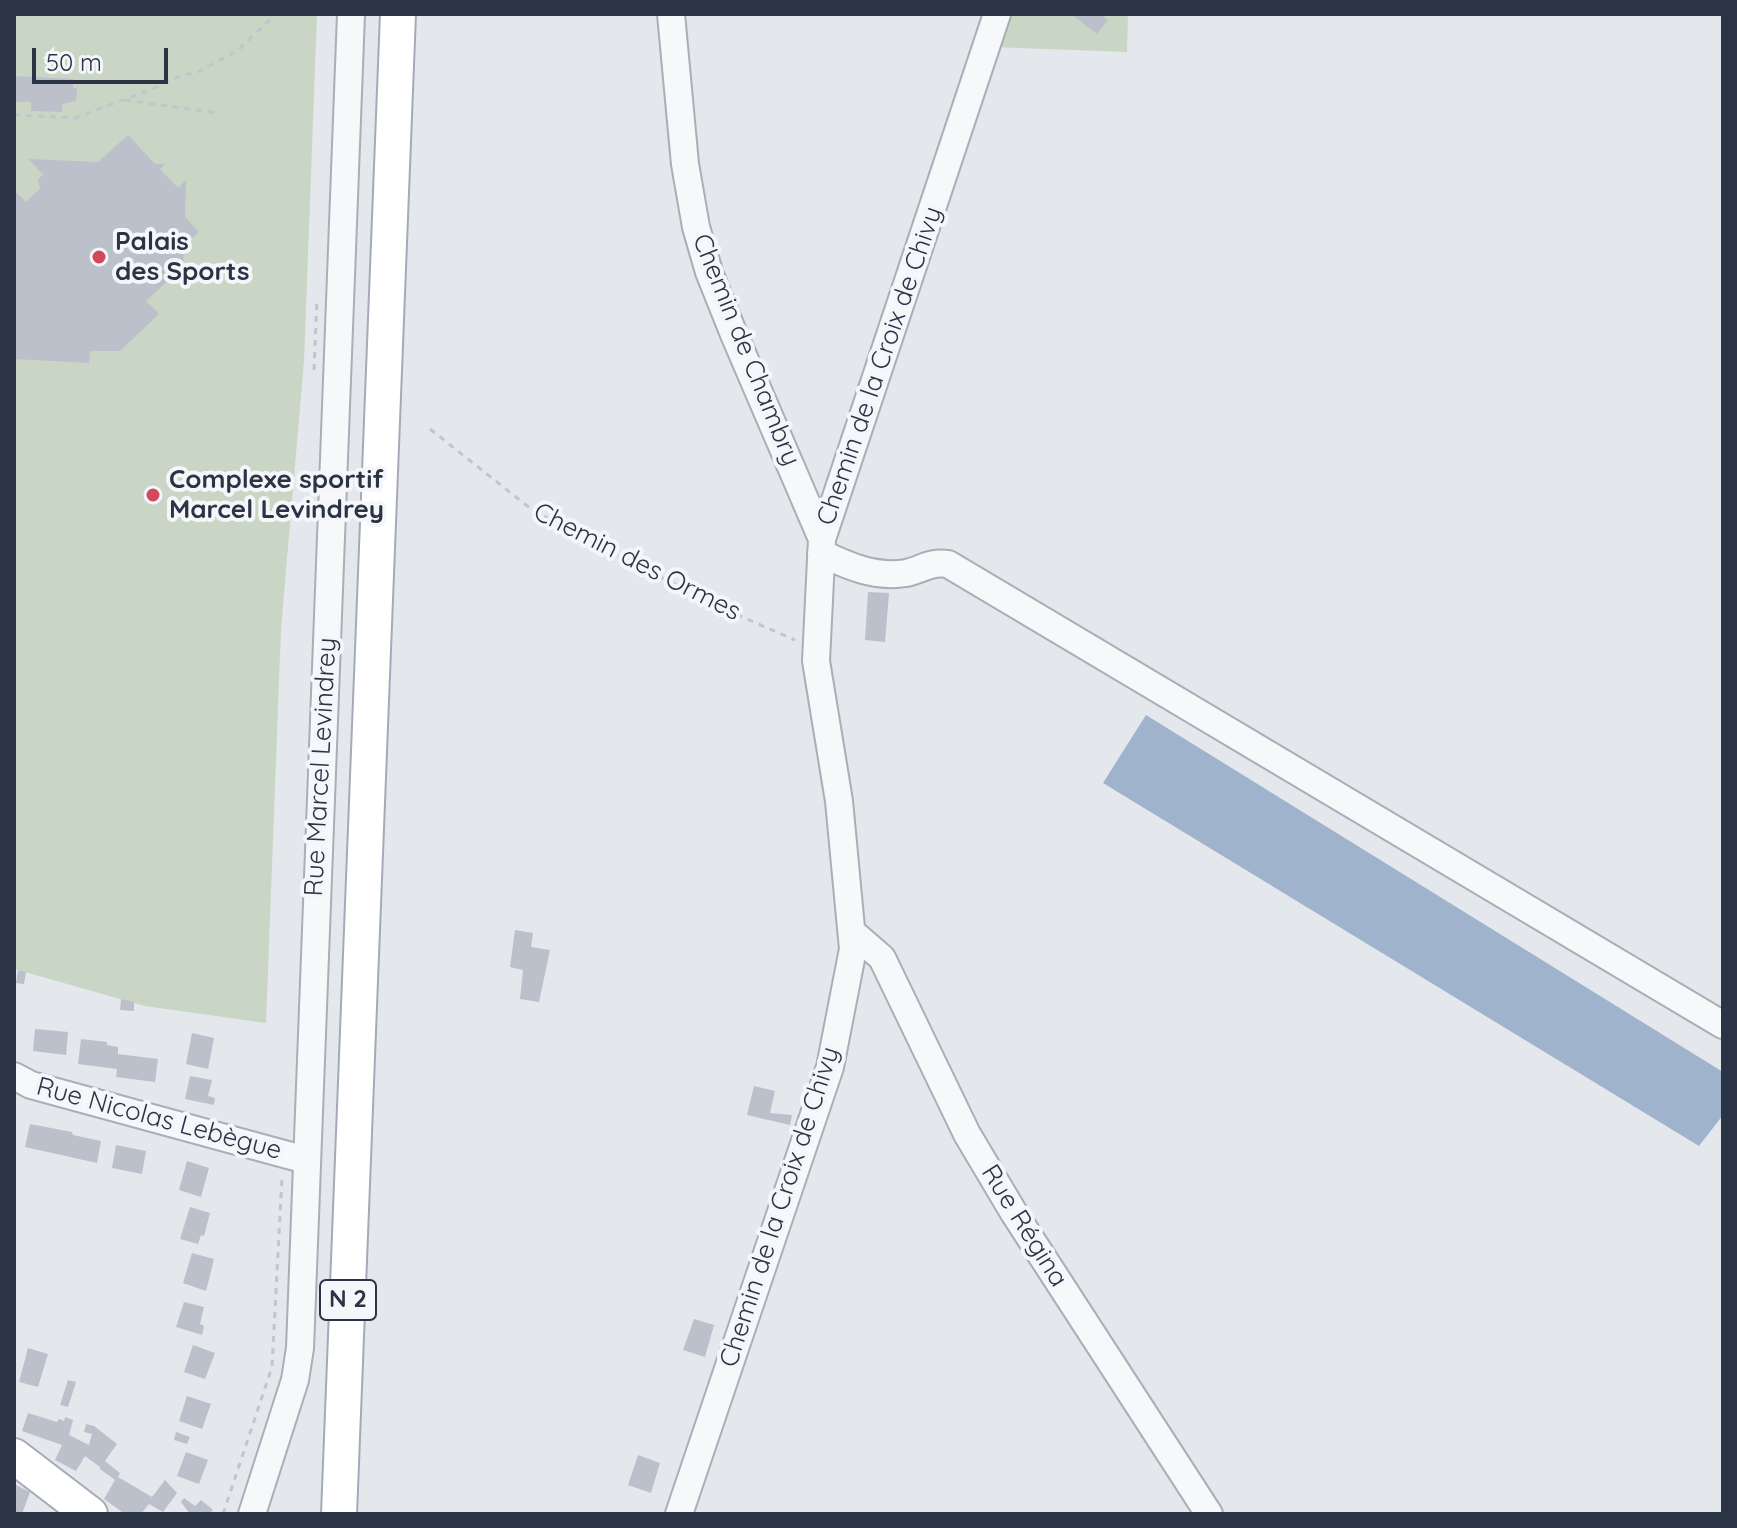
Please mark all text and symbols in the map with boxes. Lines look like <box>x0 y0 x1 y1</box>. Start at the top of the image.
scale bar <box>36 32 172 82</box>
text: 50 m <box>46 47 102 77</box>
street label: Chemin de la Croix de Chivy <box>811 203 949 529</box>
place label: Palais des Sports <box>115 226 250 288</box>
street label: Chemin de Chambry <box>685 230 807 470</box>
marker: Palais des Sports <box>90 248 108 266</box>
place label: Complexe sportif Marcel Levindrey <box>169 464 384 526</box>
marker: Complexe sportif Marcel Levindrey <box>144 486 162 504</box>
street label: Chemin des Ormes <box>528 496 746 628</box>
street label: Rue Marcel Levindrey <box>299 637 343 897</box>
street label: Chemin de la Croix de Chivy <box>713 1043 847 1371</box>
street label: Rue Nicolas Lebègue <box>33 1071 285 1167</box>
street label: Rue Régina <box>974 1159 1074 1293</box>
road number: N 2 <box>320 1280 376 1320</box>

